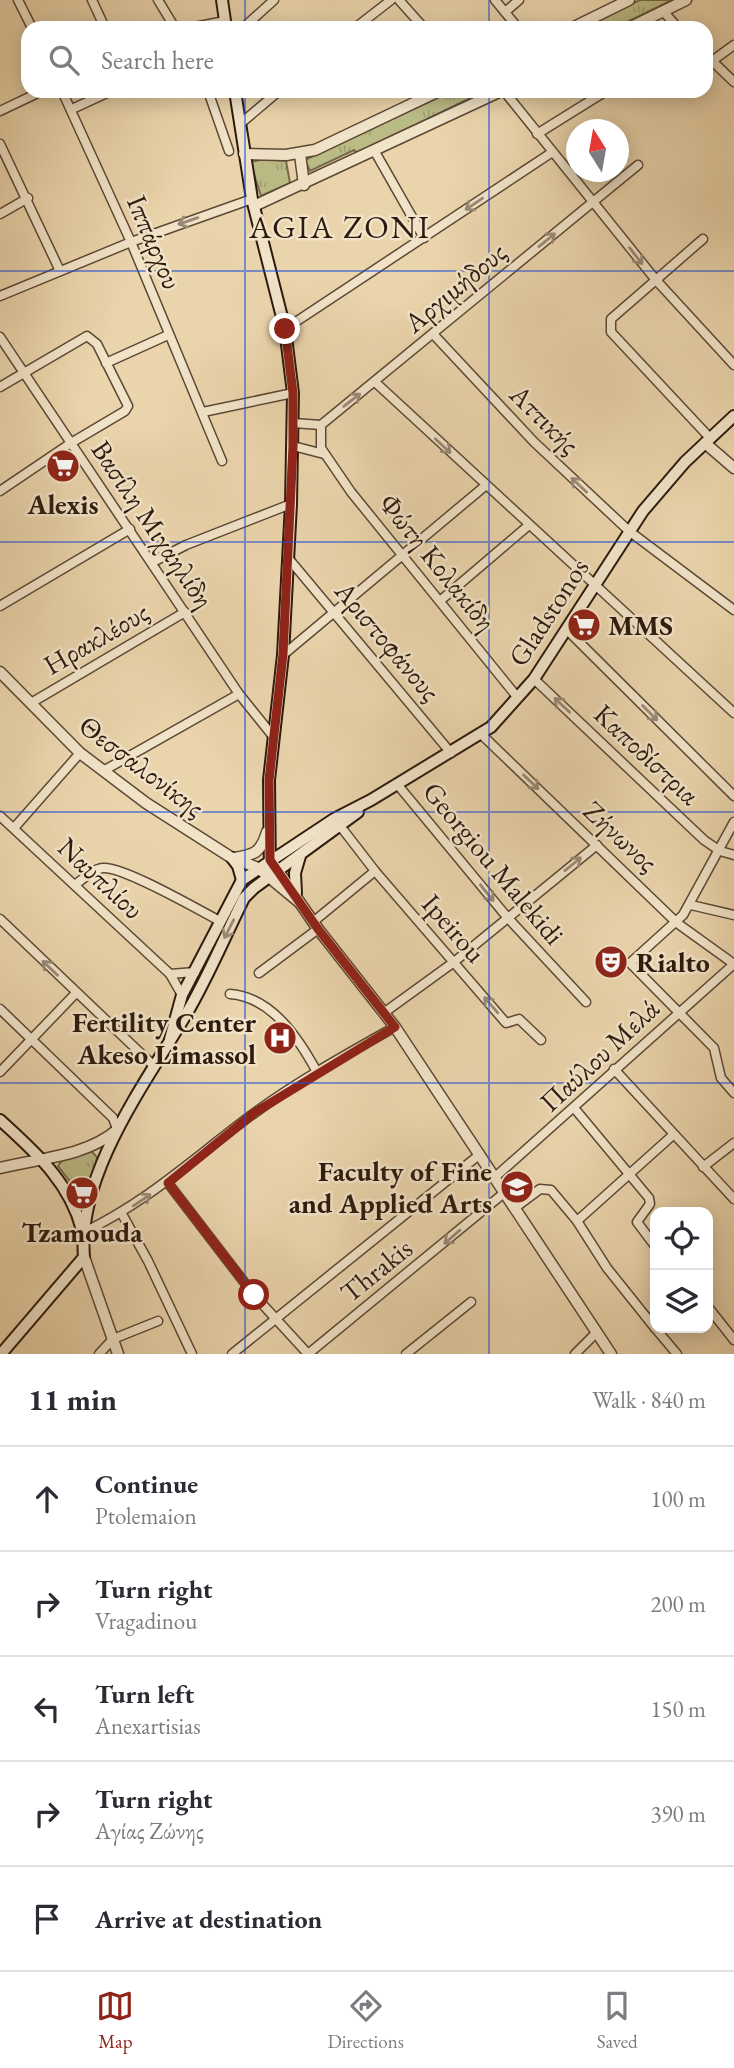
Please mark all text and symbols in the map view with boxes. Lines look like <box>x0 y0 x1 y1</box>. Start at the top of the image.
search box <box>21 21 713 98</box>
icon: search <box>45 41 83 79</box>
text: Search here <box>101 43 214 77</box>
north arrow <box>566 119 629 182</box>
street label: Ιππάρχου <box>119 189 191 295</box>
one-way arrow <box>465 197 484 211</box>
district label: AGIA ZONI <box>248 206 431 248</box>
one-way arrow <box>177 216 199 228</box>
one-way arrow <box>537 232 555 248</box>
street label: Αρχιμήδους <box>396 234 514 341</box>
one-way arrow <box>628 246 643 264</box>
route end <box>269 313 300 344</box>
street label: Αττικής <box>502 376 588 462</box>
one-way arrow <box>343 393 361 408</box>
street label: Βασίλη Μιχαηλίδη <box>84 433 222 615</box>
one-way arrow <box>434 437 451 454</box>
supermarket icon: Alexis <box>44 447 82 485</box>
one-way arrow <box>571 476 588 493</box>
place label: Alexis <box>26 486 99 522</box>
street label: Φώτη Κολακίδη <box>371 486 505 638</box>
street label: Gladstonos <box>500 551 596 673</box>
street label: Αριστοφάνους <box>327 573 449 709</box>
street label: Ηρακλέους <box>37 593 155 683</box>
supermarket icon: MMS <box>565 606 603 644</box>
place label: MMS <box>608 607 673 643</box>
one-way arrow <box>554 696 571 713</box>
street label: Καποδίστρια <box>586 696 708 812</box>
one-way arrow <box>642 704 659 721</box>
street label: Θεσσαλονίκης <box>72 707 212 825</box>
street label: Georgiou Malekidi <box>415 774 573 952</box>
one-way arrow <box>522 774 539 791</box>
street label: Ζήνωνος <box>576 792 666 880</box>
street label: Ναυπλίου <box>50 829 152 927</box>
one-way arrow <box>564 856 582 872</box>
one-way arrow <box>480 883 495 901</box>
street label: Ipeirou <box>414 886 494 970</box>
one-way arrow <box>221 918 235 939</box>
theatre icon: Rialto <box>592 943 630 981</box>
place label: Rialto <box>636 944 710 980</box>
one-way arrow <box>42 960 59 977</box>
street label: Παύλου Μελά <box>532 990 667 1119</box>
one-way arrow <box>483 996 499 1014</box>
place label: Fertility Center Akeso Limassol <box>72 1004 256 1072</box>
hospital icon: Fertility Center Akeso Limassol <box>261 1019 299 1057</box>
place label: Faculty of Fine and Applied Arts <box>289 1153 492 1221</box>
school or university icon: Faculty of Fine and Applied Arts <box>498 1168 536 1206</box>
supermarket icon: Tzamouda <box>63 1174 101 1212</box>
one-way arrow <box>132 1193 151 1208</box>
map controls <box>650 1207 713 1333</box>
button: locate <box>650 1207 713 1270</box>
place label: Tzamouda <box>21 1214 143 1250</box>
one-way arrow <box>443 1229 461 1245</box>
street label: Thrakis <box>333 1230 419 1310</box>
button: layers <box>650 1270 713 1333</box>
route start <box>238 1279 269 1310</box>
text: 11 min <box>28 1380 117 1419</box>
text: Walk · 840 m <box>592 1385 706 1415</box>
text: Continue <box>95 1467 198 1501</box>
icon: ahead <box>28 1480 66 1518</box>
text: 100 m <box>650 1484 706 1514</box>
text: Ptolemaion <box>95 1501 197 1531</box>
text: Turn right <box>95 1572 213 1606</box>
icon: right <box>28 1585 66 1623</box>
text: 200 m <box>650 1589 706 1619</box>
text: Vragadinou <box>95 1606 197 1636</box>
text: Turn left <box>95 1677 194 1711</box>
icon: left <box>28 1690 66 1728</box>
text: 150 m <box>650 1694 706 1724</box>
text: Anexartisias <box>95 1711 201 1741</box>
text: Turn right <box>95 1782 213 1816</box>
icon: right <box>28 1795 66 1833</box>
text: 390 m <box>650 1799 706 1829</box>
text: Αγίας Ζώνης <box>95 1816 204 1846</box>
icon: arrive <box>28 1900 66 1938</box>
text: Arrive at destination <box>95 1902 322 1936</box>
tab: Map <box>96 1987 134 2054</box>
tab: Directions <box>327 1987 404 2054</box>
tab: Saved <box>597 1987 638 2054</box>

